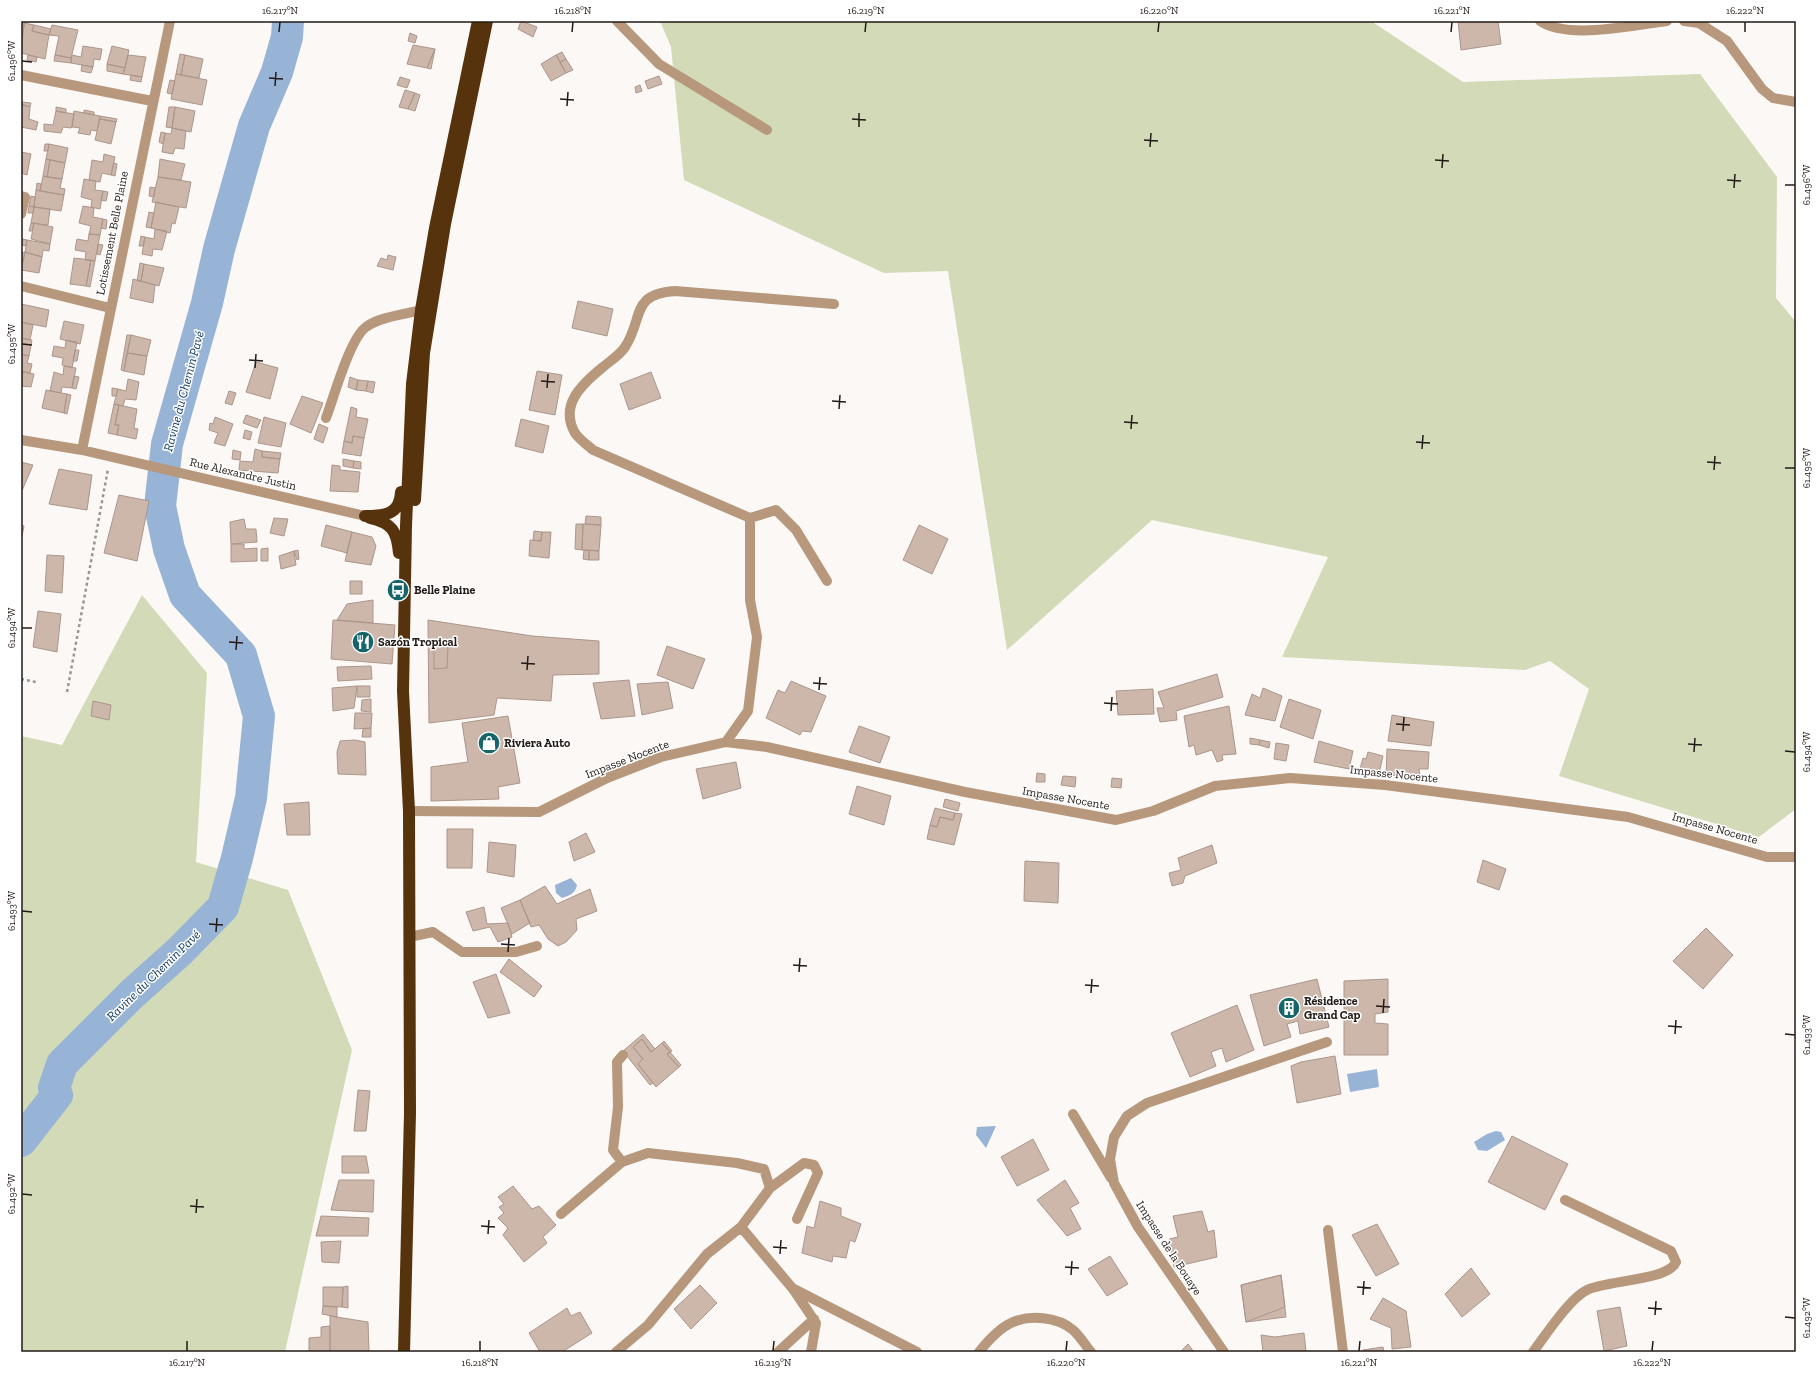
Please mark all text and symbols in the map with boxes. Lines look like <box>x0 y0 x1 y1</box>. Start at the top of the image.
text: 16.217°N <box>262 5 299 17</box>
text: 16.218°N <box>555 5 592 17</box>
text: 16.219°N <box>848 5 885 17</box>
text: 16.220°N <box>1140 5 1179 17</box>
text: 16.221°N <box>1434 5 1471 17</box>
text: 16.222°N <box>1726 5 1765 17</box>
text: 61.496°W <box>6 40 18 81</box>
text: 61.496°W <box>1801 164 1813 205</box>
street label: Lotissement Belle Plaine <box>93 169 131 296</box>
text: 61.495°W <box>6 323 18 364</box>
water label: Ravine du Chemin Pavé <box>160 329 207 453</box>
text: 61.495°W <box>1801 447 1813 488</box>
street label: Rue Alexandre Justin <box>188 455 298 493</box>
bus stop icon: Belle Plaine <box>385 577 411 603</box>
place label: Belle Plaine <box>414 583 476 597</box>
text: 61.494°W <box>6 607 18 648</box>
restaurant icon: Sazón Tropical <box>350 629 376 655</box>
place label: Sazón Tropical <box>378 635 458 649</box>
shop icon: Riviera Auto <box>476 730 502 756</box>
text: 61.494°W <box>1801 731 1813 772</box>
place label: Riviera Auto <box>504 736 571 750</box>
street label: Impasse Nocente <box>583 736 671 781</box>
street label: Impasse Nocente <box>1349 762 1439 786</box>
street label: Impasse Nocente <box>1021 783 1111 813</box>
street label: Impasse Nocente <box>1671 809 1760 847</box>
text: 61.493°W <box>6 890 18 931</box>
water label: Ravine du Chemin Pavé <box>103 927 203 1024</box>
place label: Résidence Grand Cap <box>1304 994 1361 1022</box>
building icon: Résidence Grand Cap <box>1276 995 1302 1021</box>
text: 61.493°W <box>1801 1014 1813 1055</box>
text: 61.492°W <box>6 1173 18 1214</box>
street label: Impasse de la Bouaye <box>1133 1198 1205 1298</box>
text: 61.492°W <box>1801 1297 1813 1338</box>
text: 16.217°N <box>169 1357 206 1369</box>
text: 16.218°N <box>462 1357 499 1369</box>
text: 16.219°N <box>755 1357 792 1369</box>
text: 16.220°N <box>1047 1357 1086 1369</box>
text: 16.221°N <box>1341 1357 1378 1369</box>
text: 16.222°N <box>1633 1357 1672 1369</box>

